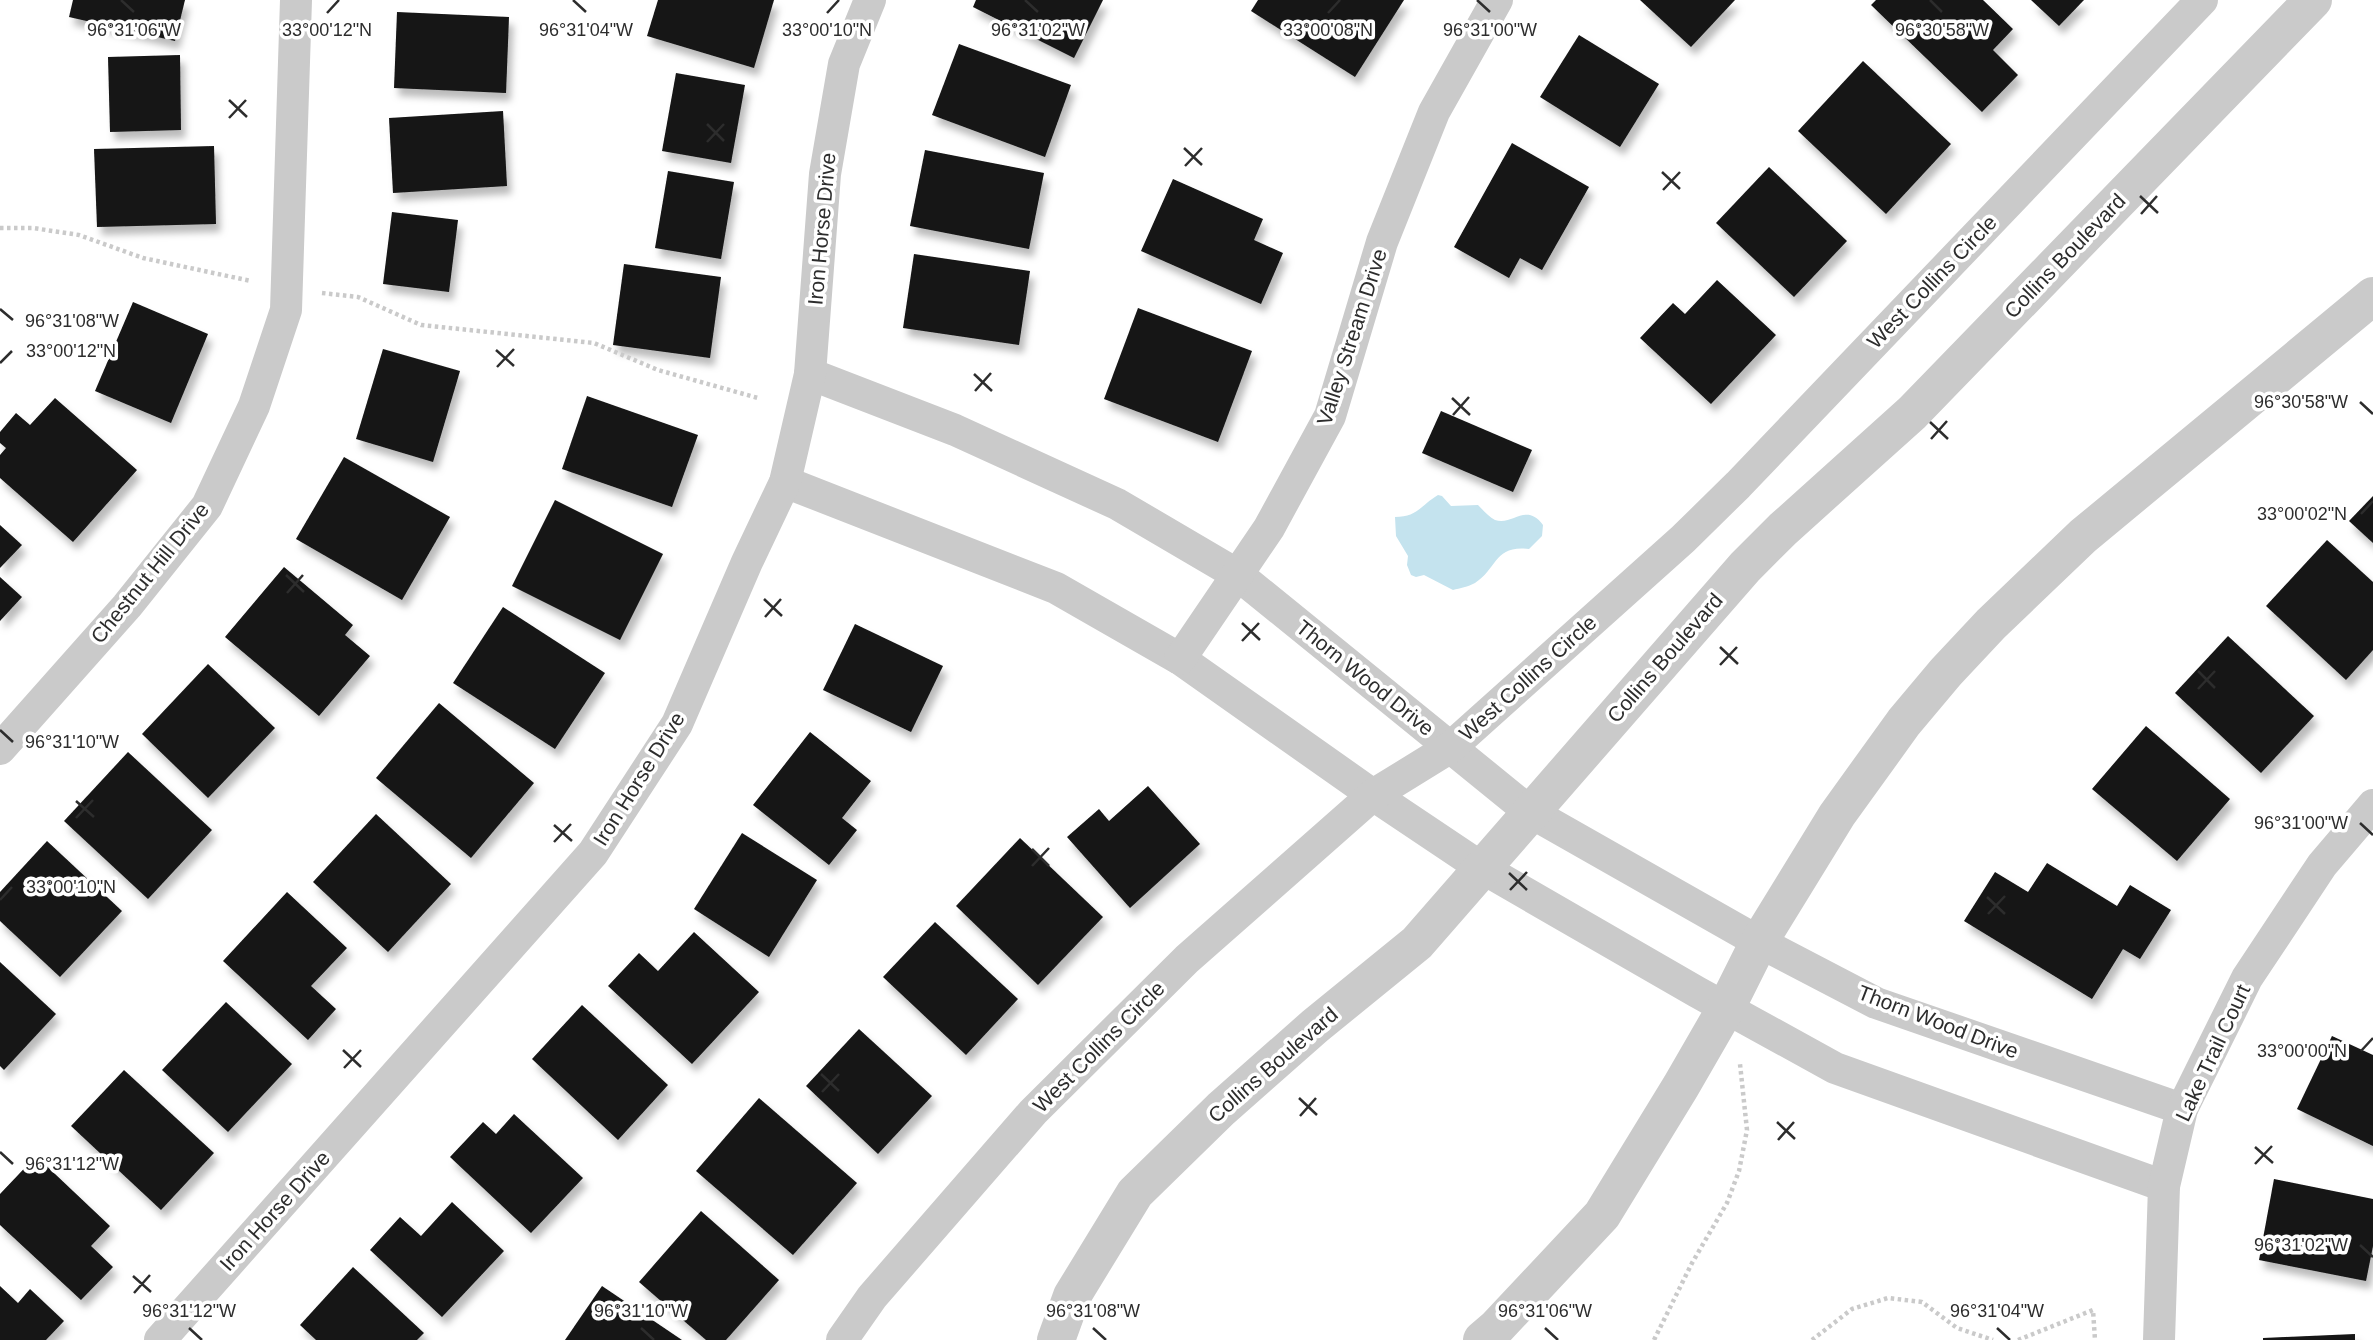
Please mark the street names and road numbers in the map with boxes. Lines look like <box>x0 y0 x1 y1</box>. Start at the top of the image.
street label: Iron Horse Drive <box>803 152 840 306</box>
street label: Collins Boulevard <box>2000 189 2130 322</box>
street label: West Collins Circle <box>1862 210 2001 353</box>
street label: Valley Stream Drive <box>1312 246 1391 428</box>
street label: Chestnut Hill Drive <box>86 498 213 647</box>
street label: Collins Boulevard <box>1602 588 1727 727</box>
street label: West Collins Circle <box>1455 610 1601 745</box>
street label: Thorn Wood Drive <box>1292 615 1439 740</box>
street label: Iron Horse Drive <box>588 708 689 850</box>
street label: West Collins Circle <box>1028 976 1169 1117</box>
street label: Thorn Wood Drive <box>1855 980 2022 1063</box>
street label: Lake Trail Court <box>2171 981 2254 1125</box>
street label: Collins Boulevard <box>1203 1002 1342 1127</box>
street label: Iron Horse Drive <box>215 1146 334 1275</box>

